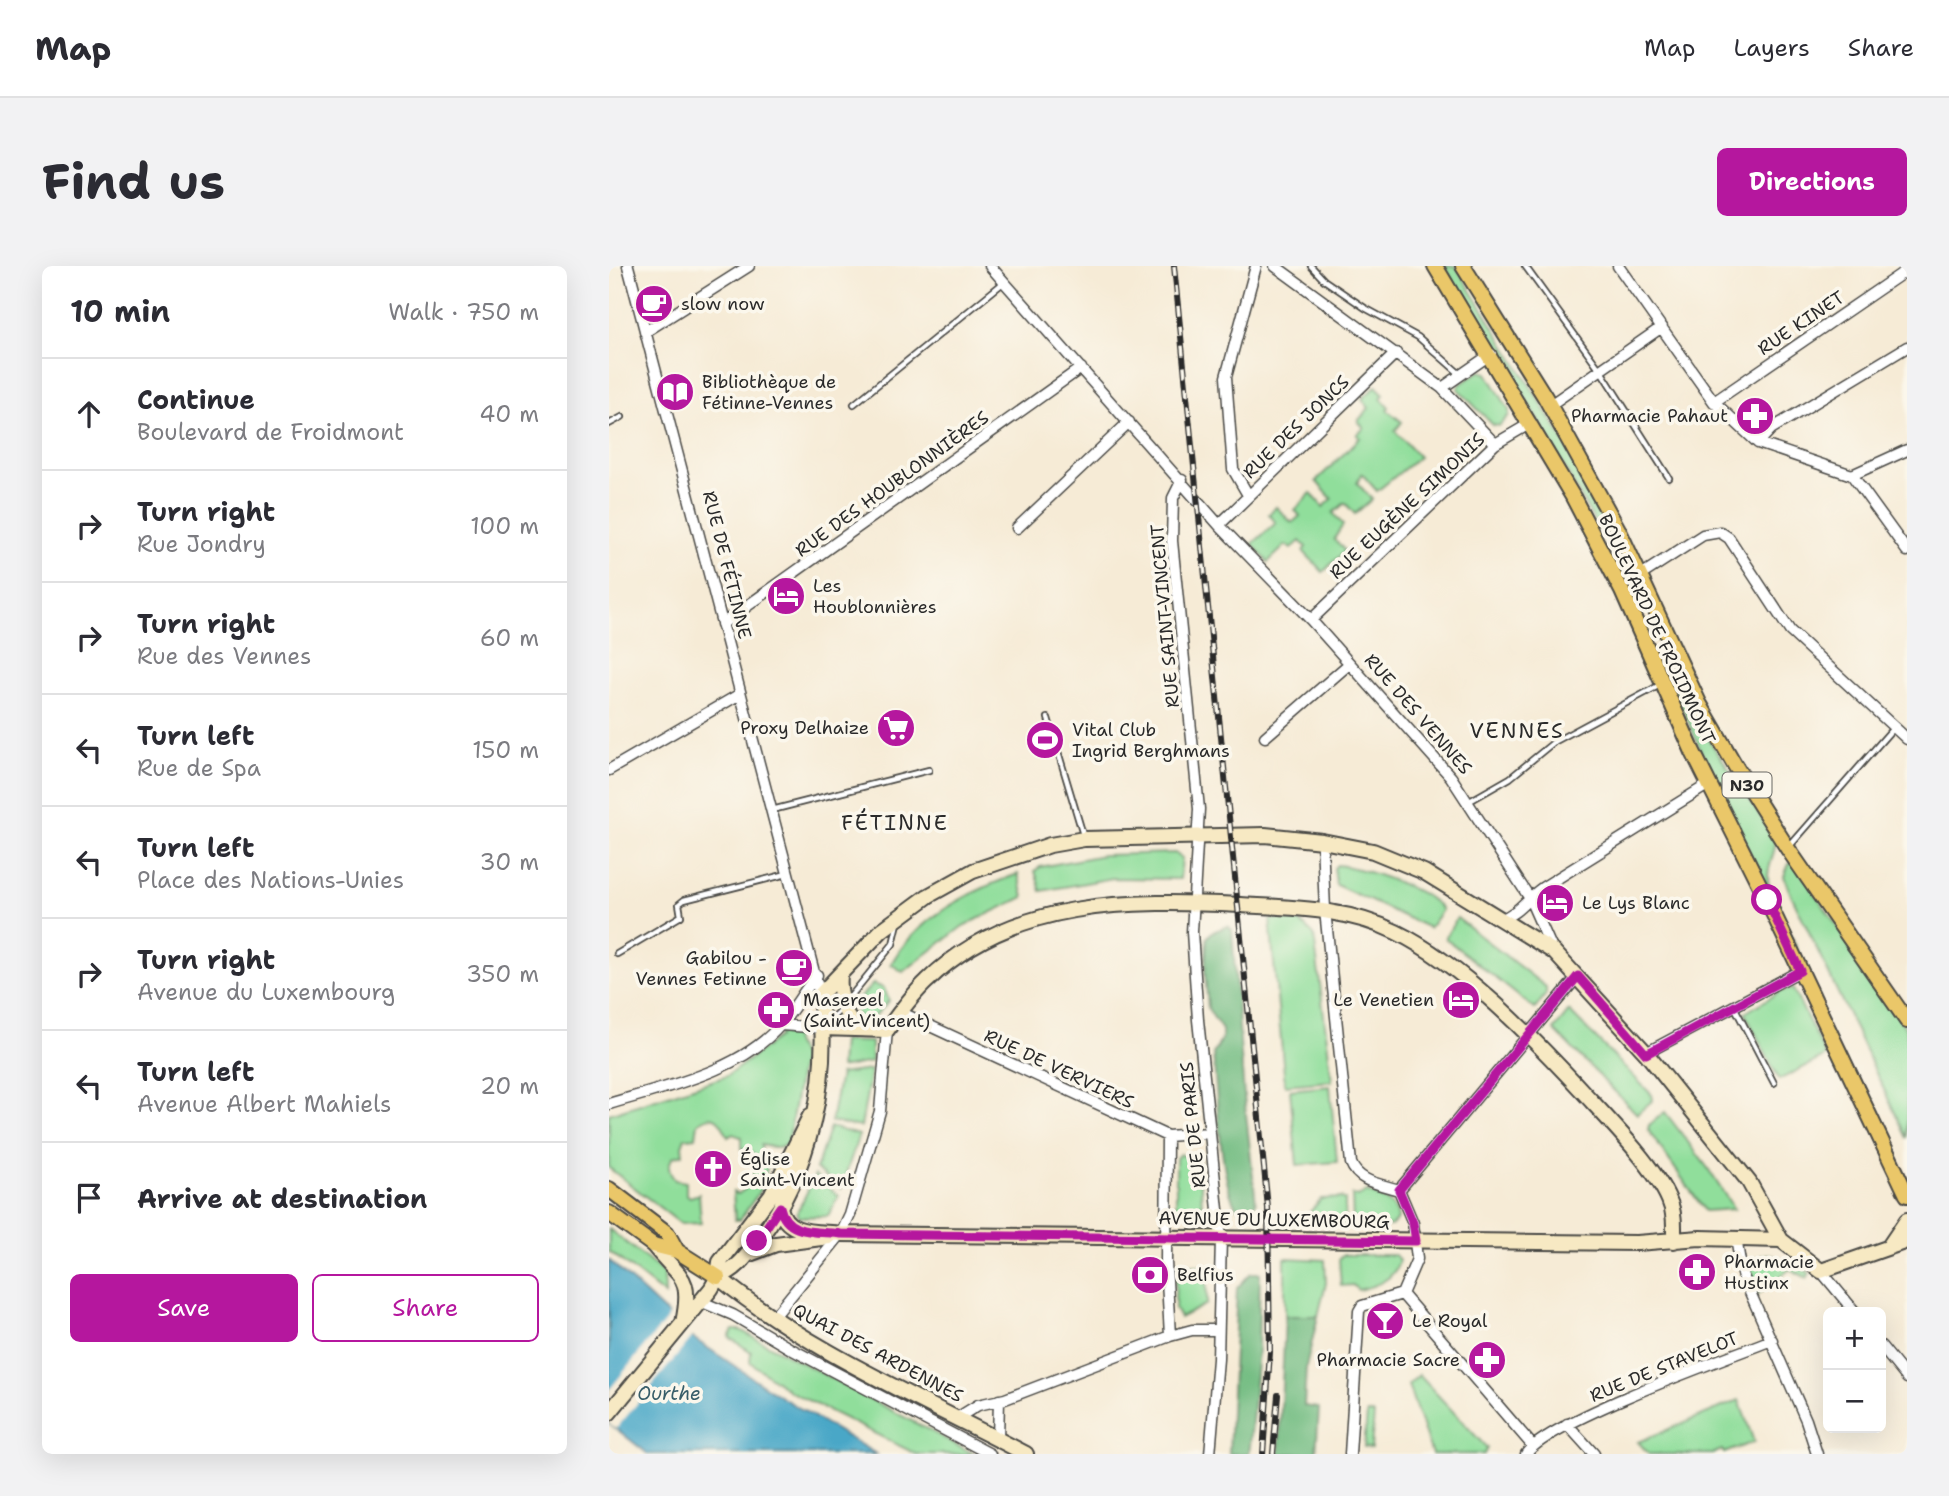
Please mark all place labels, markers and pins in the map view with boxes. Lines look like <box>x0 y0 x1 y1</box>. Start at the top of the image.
cafe icon: slow now <box>633 283 675 325</box>
place label: slow now <box>681 292 765 316</box>
place label: Bibliothèque de Fétinne-Vennes <box>702 370 836 415</box>
library icon: Bibliothèque de Fétinne-Vennes <box>654 371 696 413</box>
pharmacy icon: Pharmacie Pahaut <box>1734 395 1776 437</box>
place label: Pharmacie Pahaut <box>1571 404 1728 428</box>
place label: Les Houblonnières <box>813 574 937 619</box>
hotel icon: Les Houblonnières <box>765 575 807 617</box>
supermarket icon: Proxy Delhaize <box>875 707 917 749</box>
place label: Proxy Delhaize <box>740 716 869 740</box>
place label: Vital Club Ingrid Berghmans <box>1072 718 1230 763</box>
sports icon: Vital Club Ingrid Berghmans <box>1024 719 1066 761</box>
hotel icon: Le Lys Blanc <box>1534 882 1576 924</box>
place label: Le Lys Blanc <box>1582 891 1690 915</box>
place label: Gabilou - Vennes Fetinne <box>636 946 767 991</box>
cafe icon: Gabilou - Vennes Fetinne <box>773 947 815 989</box>
hotel icon: Le Venetien <box>1440 979 1482 1021</box>
place label: Masereel (Saint-Vincent) <box>803 988 930 1033</box>
place label: Le Venetien <box>1333 988 1434 1012</box>
pharmacy icon: Masereel (Saint-Vincent) <box>755 989 797 1031</box>
place label: Église Saint-Vincent <box>740 1147 855 1192</box>
church icon: Église Saint-Vincent <box>692 1148 734 1190</box>
place label: Pharmacie Hustinx <box>1724 1250 1814 1295</box>
pharmacy icon: Pharmacie Hustinx <box>1676 1251 1718 1293</box>
bank icon: Belfius <box>1129 1254 1171 1296</box>
place label: Belfius <box>1177 1263 1234 1287</box>
bar icon: Le Royal <box>1364 1300 1406 1342</box>
place label: Le Royal <box>1412 1309 1488 1333</box>
pharmacy icon: Pharmacie Sacre <box>1466 1339 1508 1381</box>
place label: Pharmacie Sacre <box>1317 1348 1460 1372</box>

